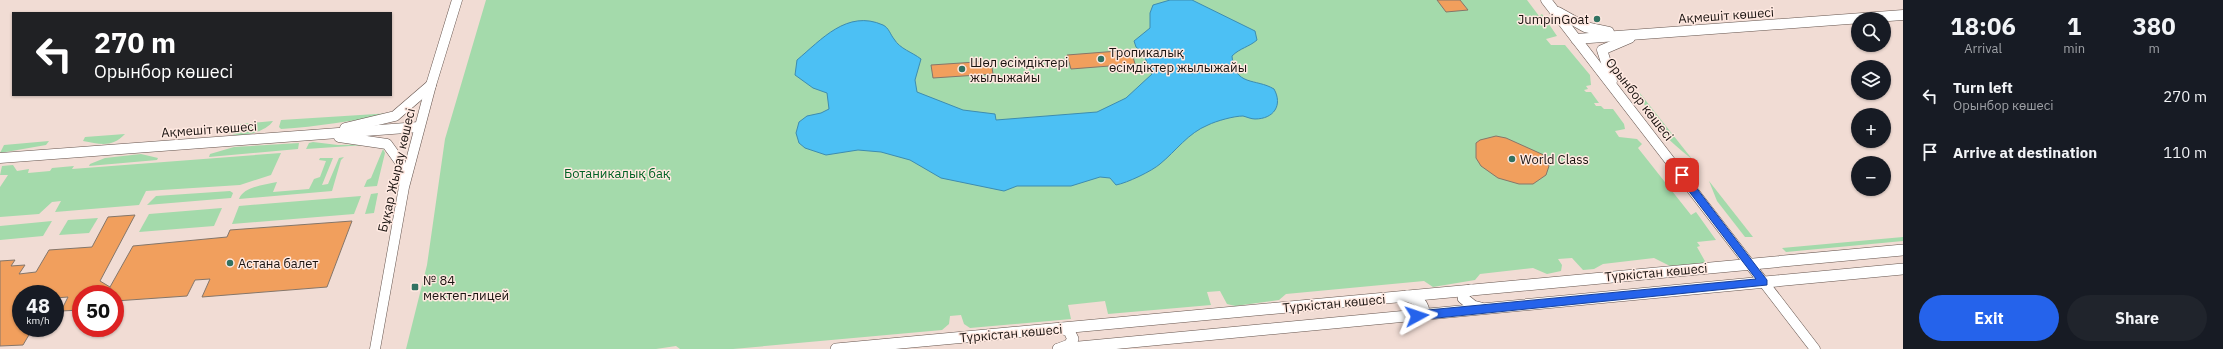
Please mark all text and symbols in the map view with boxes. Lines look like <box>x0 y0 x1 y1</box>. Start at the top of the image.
street label: Ақмешіт көшесі <box>1678 4 1775 27</box>
text: 18:06 <box>1950 10 2016 42</box>
text: 1 <box>2067 10 2081 42</box>
text: 380 <box>2132 10 2176 42</box>
place label: JumpinGoat <box>1518 11 1589 28</box>
map controls <box>1851 12 1891 196</box>
button: search <box>1851 12 1891 52</box>
marker: JumpinGoat <box>1592 14 1602 24</box>
text: 270 m <box>94 24 176 61</box>
icon: left <box>28 28 80 80</box>
text: Arrival <box>1964 40 2002 57</box>
text: min <box>2063 40 2085 57</box>
text: m <box>2148 40 2160 57</box>
place label: Тропикалық өсімдіктер жылыжайы <box>1109 44 1247 76</box>
place label: Шөл өсімдіктері жылыжайы <box>970 54 1068 86</box>
marker: Тропикалық өсімдіктер жылыжайы <box>1096 54 1106 64</box>
street label: Орынбор көшесі <box>1602 54 1677 144</box>
text: Орынбор көшесі <box>94 60 233 83</box>
button: layers <box>1851 60 1891 100</box>
marker: Шөл өсімдіктері жылыжайы <box>957 64 967 74</box>
text: Turn left <box>1953 78 2013 97</box>
icon: left <box>1919 85 1941 107</box>
text: 270 m <box>2163 87 2207 106</box>
text: Орынбор көшесі <box>1953 97 2054 114</box>
street label: Бұқар Жырау көшесі <box>374 106 419 234</box>
button: + <box>1851 108 1891 148</box>
street label: Ақмешіт көшесі <box>161 118 258 141</box>
icon: arrive <box>1919 141 1941 163</box>
text: Arrive at destination <box>1953 143 2097 162</box>
text: 110 m <box>2163 143 2207 162</box>
place label: World Class <box>1520 151 1589 168</box>
marker: World Class <box>1507 154 1517 164</box>
button: − <box>1851 156 1891 196</box>
pin <box>1665 158 1699 192</box>
icon: arrive <box>1671 164 1693 186</box>
park label: Ботаникалық бақ <box>564 165 670 182</box>
place label: Астана балет <box>238 255 318 272</box>
marker: Астана балет <box>225 258 235 268</box>
street label: Түркістан көшесі <box>1604 260 1708 285</box>
place label: № 84 мектеп-лицей <box>423 272 509 304</box>
marker: № 84 мектеп-лицей <box>410 282 420 292</box>
speed limit sign: 50 <box>72 285 124 337</box>
street label: Түркістан көшесі <box>1282 291 1386 316</box>
text: 48 <box>26 292 50 319</box>
position arrow <box>1396 295 1438 337</box>
button: Exit <box>1919 295 2059 341</box>
button: Share <box>2067 295 2207 341</box>
text: km/h <box>26 314 50 327</box>
street label: Түркістан көшесі <box>959 321 1063 346</box>

